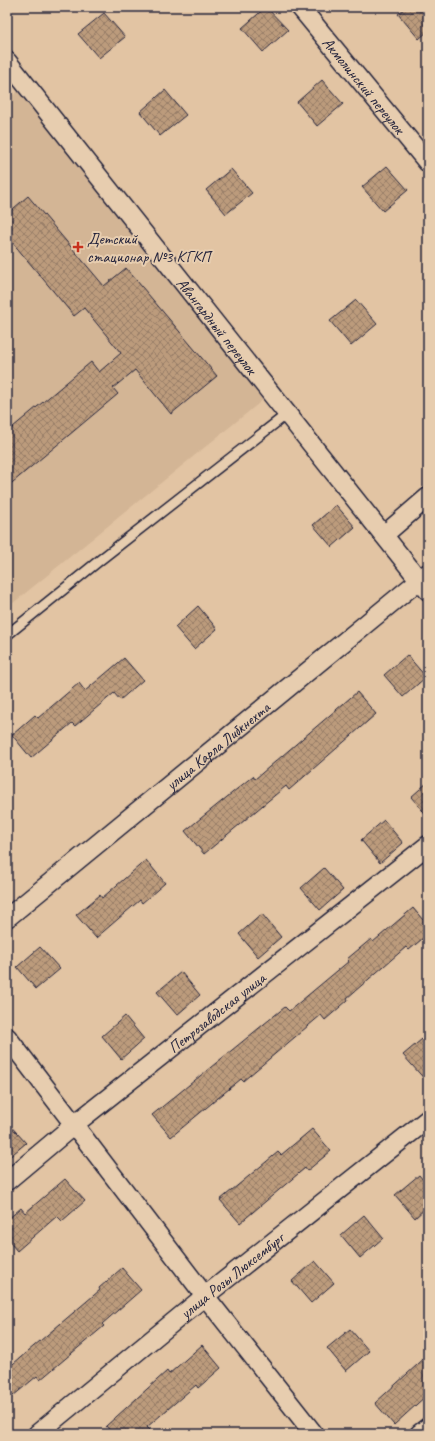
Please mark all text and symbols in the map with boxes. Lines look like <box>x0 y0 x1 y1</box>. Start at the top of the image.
street label: Акмолинский переулок <box>318 33 410 140</box>
place label: Детский стационар №3 КГКП <box>87 229 214 267</box>
marker: Детский стационар №3 КГКП <box>72 241 84 253</box>
street label: Авангардный переулок <box>172 274 262 380</box>
street label: улица Карла Либкнехта <box>161 697 275 795</box>
street label: Петрозаводская улица <box>164 967 271 1058</box>
street label: улица Розы Люксембург <box>175 1227 290 1324</box>

